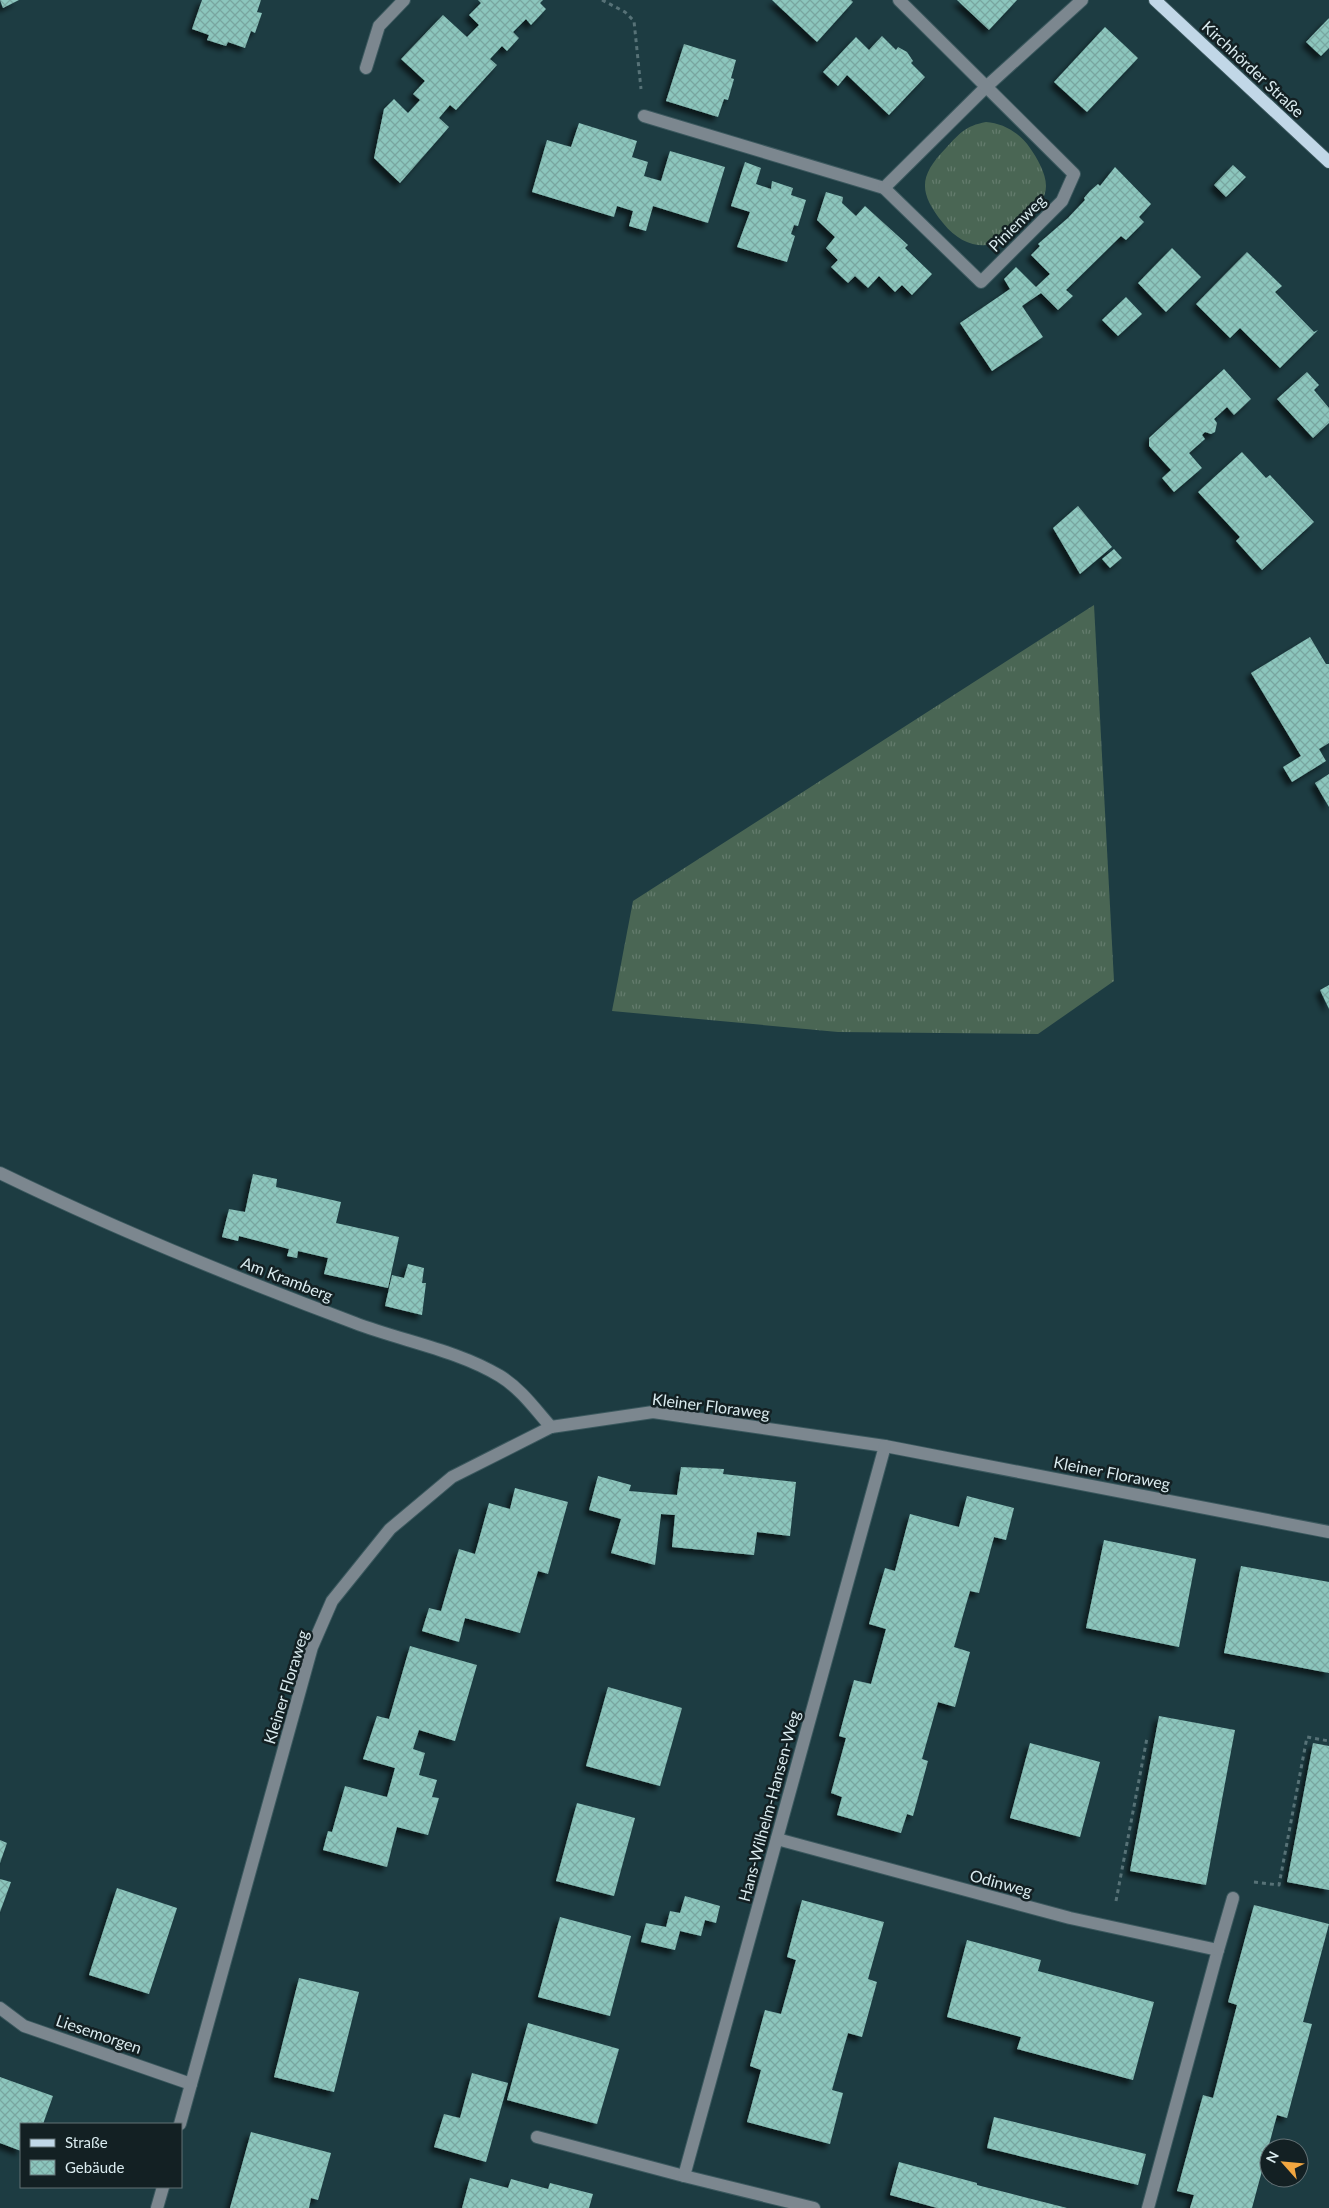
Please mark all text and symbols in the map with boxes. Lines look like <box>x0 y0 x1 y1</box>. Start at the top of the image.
street label: Kirchhörder Straße <box>1198 17 1308 121</box>
street label: Pinienweg <box>984 190 1049 255</box>
street label: Am Kramberg <box>239 1252 336 1305</box>
street label: Kleiner Floraweg <box>651 1389 771 1422</box>
street label: Kleiner Floraweg <box>1052 1452 1172 1493</box>
street label: Kleiner Floraweg <box>259 1628 312 1746</box>
street label: Hans-Wilhelm-Hansen-Weg <box>734 1708 803 1904</box>
street label: Odinweg <box>968 1865 1034 1900</box>
street label: Liesemorgen <box>54 2010 144 2057</box>
legend <box>20 2123 182 2188</box>
text: Straße <box>65 2133 108 2151</box>
north arrow <box>1259 2138 1309 2188</box>
text: N <box>1262 2148 1282 2166</box>
text: Gebäude <box>65 2158 124 2176</box>

